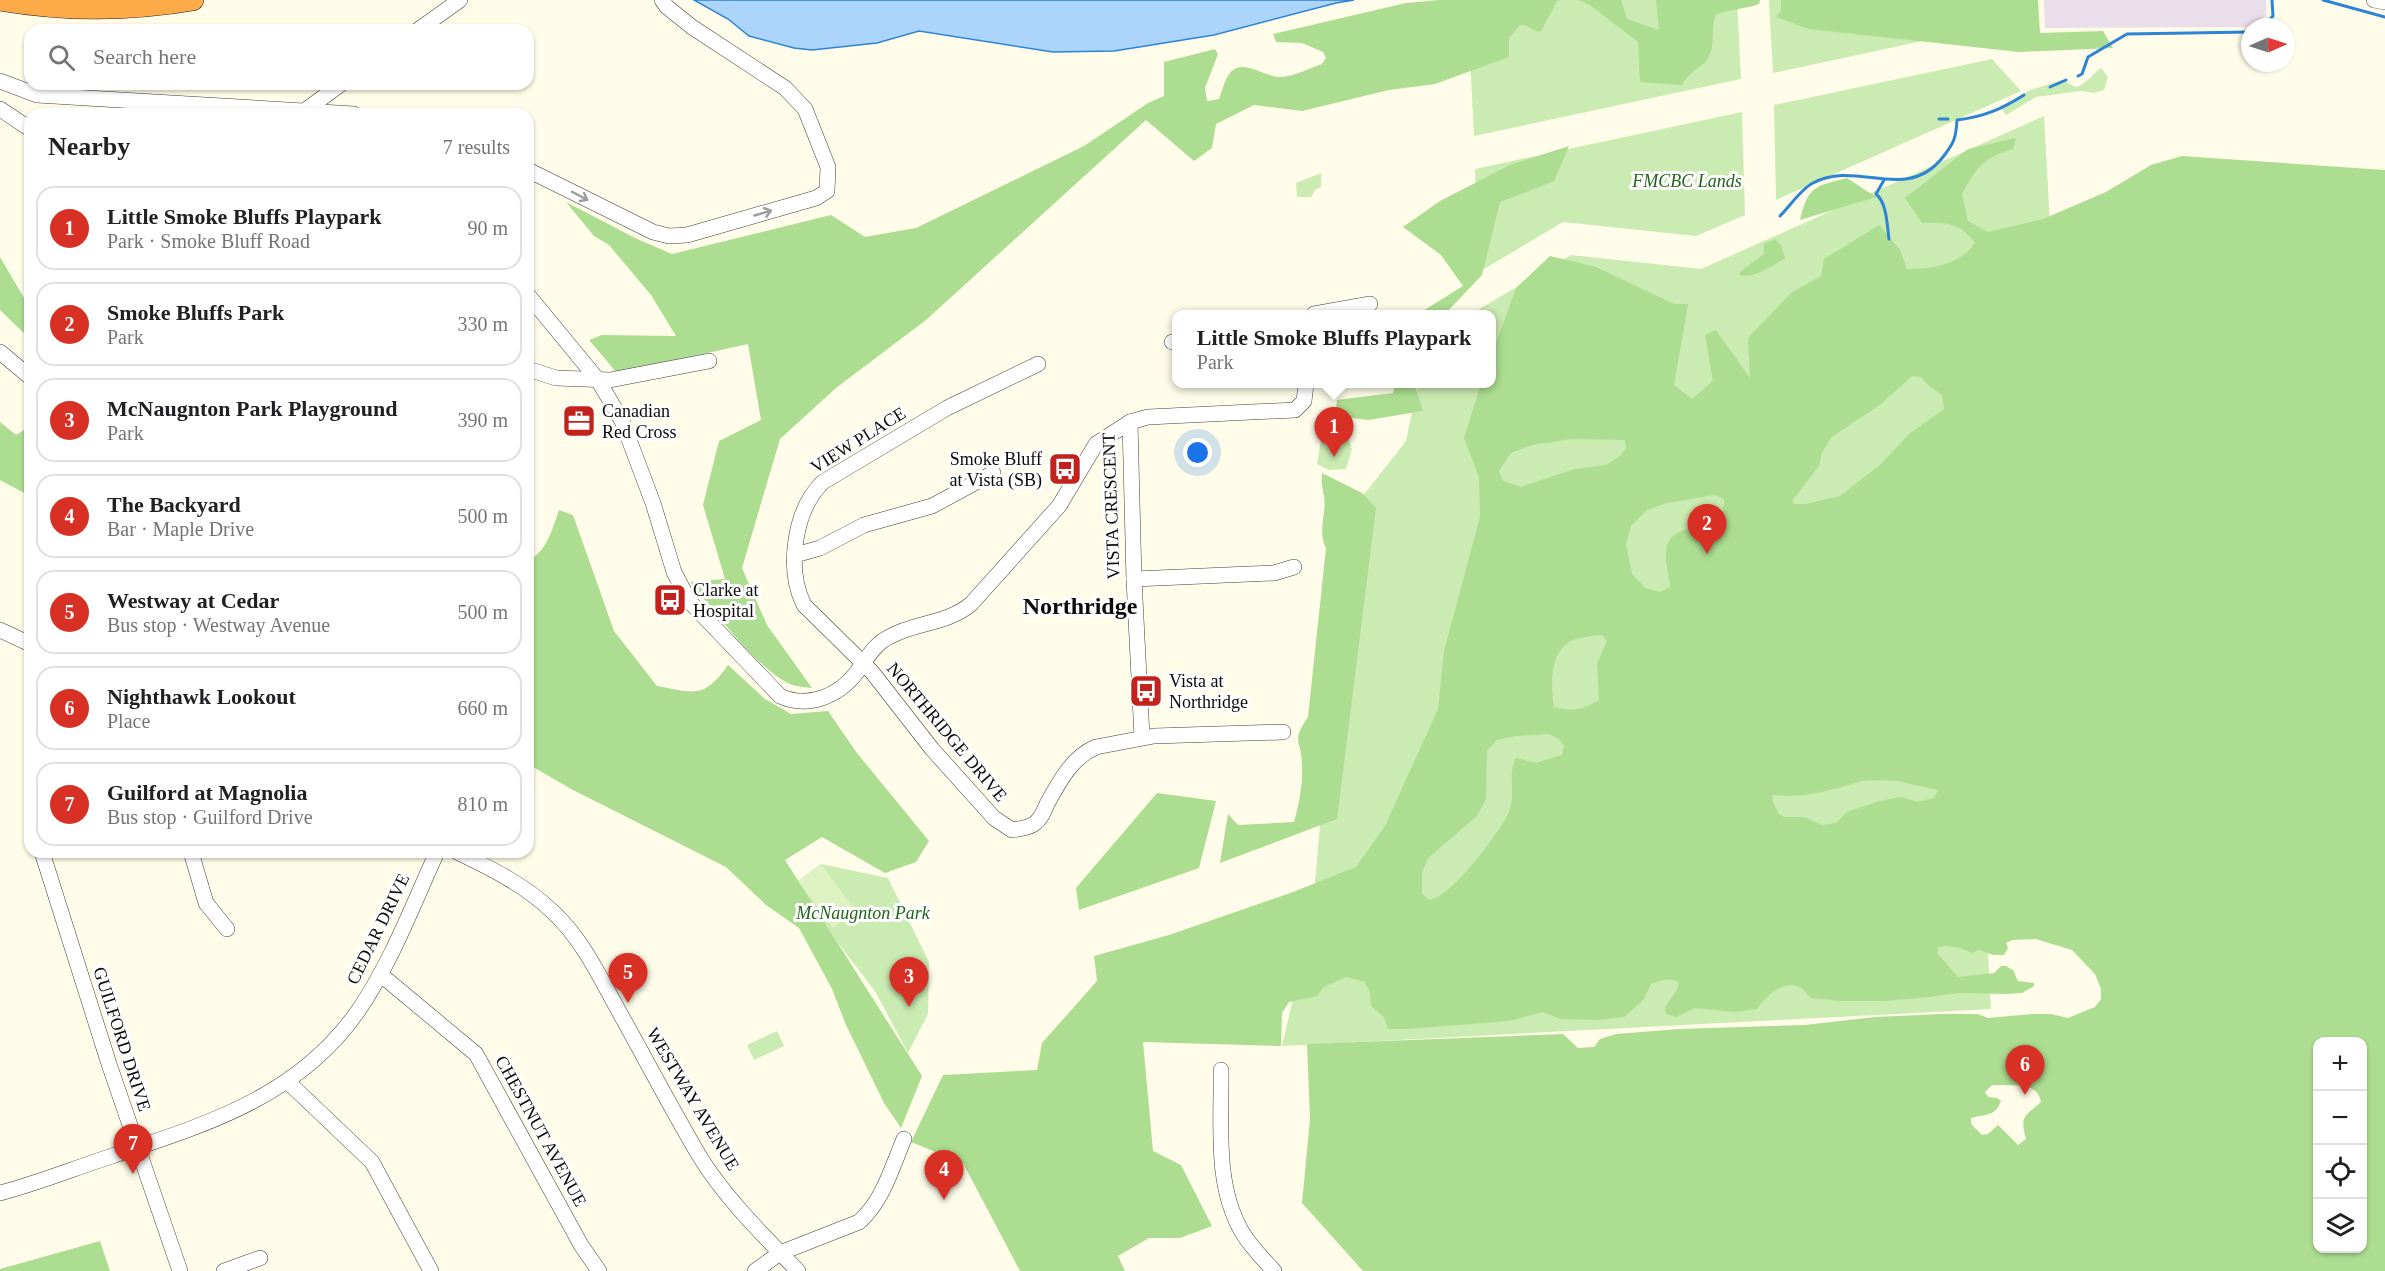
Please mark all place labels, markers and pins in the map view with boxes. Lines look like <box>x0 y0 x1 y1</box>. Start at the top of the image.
place label: Canadian Red Cross <box>602 401 677 442</box>
office icon: Canadian Red Cross <box>561 403 597 439</box>
pin: 1 <box>1314 408 1354 457</box>
place label: Smoke Bluff at Vista (SB) <box>949 449 1042 491</box>
bus stop icon: Smoke Bluff at Vista (SB) <box>1047 451 1083 487</box>
pin: 2 <box>1688 504 1726 554</box>
place label: Clarke at Hospital <box>693 580 758 621</box>
bus stop icon: Clarke at Hospital <box>652 582 688 618</box>
place label: Vista at Northridge <box>1169 671 1248 712</box>
bus stop icon: Vista at Northridge <box>1128 673 1164 709</box>
pin: 5 <box>608 954 648 1003</box>
pin: 3 <box>890 958 928 1007</box>
pin: 6 <box>2006 1046 2044 1095</box>
pin: 7 <box>114 1124 152 1174</box>
pin: 4 <box>924 1150 964 1200</box>

